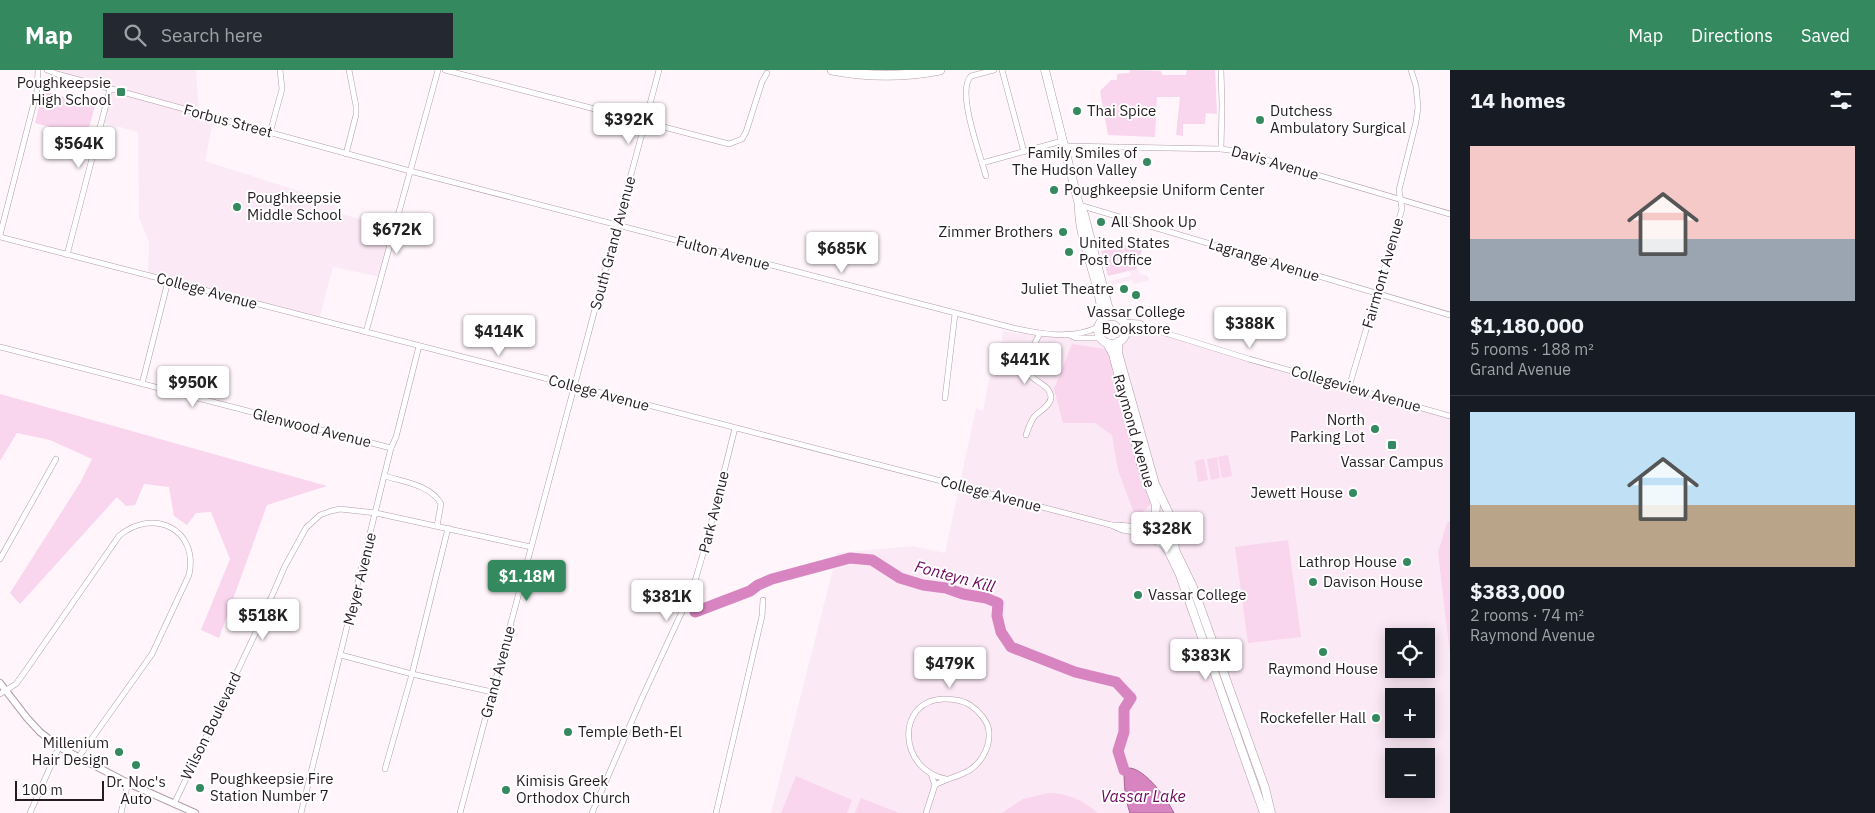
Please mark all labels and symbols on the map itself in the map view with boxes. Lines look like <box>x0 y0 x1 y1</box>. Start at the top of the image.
place label: Poughkeepsie High School <box>17 73 111 109</box>
marker: Poughkeepsie High School <box>115 86 127 98</box>
street label: Forbus Street <box>182 100 275 141</box>
place label: Thai Spice <box>1087 101 1156 120</box>
place label: Dutchess Ambulatory Surgical <box>1270 101 1406 137</box>
pin: $392K <box>594 102 664 145</box>
marker: Thai Spice <box>1071 105 1083 117</box>
marker: Dutchess Ambulatory Surgical <box>1254 114 1266 126</box>
pin: $564K <box>44 126 114 169</box>
street label: Davis Avenue <box>1229 141 1321 184</box>
place label: Family Smiles of The Hudson Valley <box>1012 143 1137 179</box>
marker: Family Smiles of The Hudson Valley <box>1141 156 1153 168</box>
street label: South Grand Avenue <box>586 174 640 312</box>
place label: Poughkeepsie Uniform Center <box>1064 180 1265 199</box>
marker: Poughkeepsie Uniform Center <box>1048 184 1060 196</box>
place label: Poughkeepsie Middle School <box>247 188 342 224</box>
marker: Poughkeepsie Middle School <box>231 201 243 213</box>
pin: $672K <box>362 212 432 255</box>
place label: All Shook Up <box>1111 212 1197 231</box>
street label: Fairmont Avenue <box>1358 215 1407 330</box>
marker: All Shook Up <box>1095 216 1107 228</box>
place label: Zimmer Brothers <box>939 222 1053 241</box>
marker: Zimmer Brothers <box>1057 226 1069 238</box>
street label: Fulton Avenue <box>674 231 772 274</box>
pin: $685K <box>807 232 877 274</box>
place label: United States Post Office <box>1079 233 1170 269</box>
street label: Lagrange Avenue <box>1206 234 1322 285</box>
marker: United States Post Office <box>1063 246 1075 258</box>
street label: College Avenue <box>155 268 260 313</box>
place label: Juliet Theatre <box>1021 279 1114 298</box>
marker: Juliet Theatre <box>1118 283 1130 295</box>
marker: Vassar College Bookstore <box>1130 289 1142 301</box>
place label: Vassar College Bookstore <box>1087 302 1185 338</box>
pin: $388K <box>1215 306 1285 349</box>
pin: $414K <box>464 314 534 357</box>
pin: $441K <box>990 342 1060 385</box>
street label: Collegeview Avenue <box>1289 361 1423 416</box>
pin: $950K <box>158 366 228 408</box>
street label: College Avenue <box>547 370 652 415</box>
street label: Raymond Avenue <box>1109 372 1160 490</box>
street label: Glenwood Avenue <box>251 404 373 451</box>
place label: North Parking Lot <box>1290 410 1365 446</box>
marker: North Parking Lot <box>1369 423 1381 435</box>
marker: Vassar Campus <box>1386 439 1398 451</box>
place label: Vassar Campus <box>1340 452 1444 471</box>
street label: Park Avenue <box>694 469 733 555</box>
street label: College Avenue <box>939 471 1044 516</box>
place label: Jewett House <box>1251 483 1343 502</box>
marker: Jewett House <box>1347 487 1359 499</box>
pin: $328K <box>1132 512 1202 554</box>
street label: Meyer Avenue <box>339 530 380 627</box>
place label: Lathrop House <box>1299 552 1397 571</box>
water label: Fonteyn Kill <box>913 556 998 596</box>
marker: Lathrop House <box>1401 556 1413 568</box>
pin: $1.18M <box>486 560 568 602</box>
place label: Davison House <box>1323 572 1423 591</box>
marker: Davison House <box>1307 576 1319 588</box>
pin: $381K <box>632 580 702 622</box>
place label: Vassar College <box>1148 585 1246 604</box>
marker: Vassar College <box>1132 589 1144 601</box>
pin: $518K <box>228 598 298 641</box>
street label: Grand Avenue <box>476 624 519 720</box>
pin: $383K <box>1171 638 1241 681</box>
pin: $479K <box>915 646 985 689</box>
marker: Raymond House <box>1317 646 1329 658</box>
place label: Raymond House <box>1268 659 1378 678</box>
street label: Wilson Boulevard <box>176 669 245 783</box>
place label: Rockefeller Hall <box>1260 708 1366 727</box>
marker: Rockefeller Hall <box>1370 712 1382 724</box>
place label: Temple Beth-El <box>578 722 682 741</box>
marker: Temple Beth-El <box>562 726 574 738</box>
place label: Millenium Hair Design <box>32 733 109 769</box>
marker: Millenium Hair Design <box>113 746 125 758</box>
marker: Dr. Noc's Auto <box>130 759 142 771</box>
place label: Poughkeepsie Fire Station Number 7 <box>210 769 334 805</box>
place label: Kimisis Greek Orthodox Church <box>516 771 630 807</box>
place label: Dr. Noc's Auto <box>106 772 166 808</box>
scale bar <box>15 778 104 801</box>
marker: Poughkeepsie Fire Station Number 7 <box>194 782 206 794</box>
marker: Kimisis Greek Orthodox Church <box>500 784 512 796</box>
water label: Vassar Lake <box>1100 786 1186 806</box>

